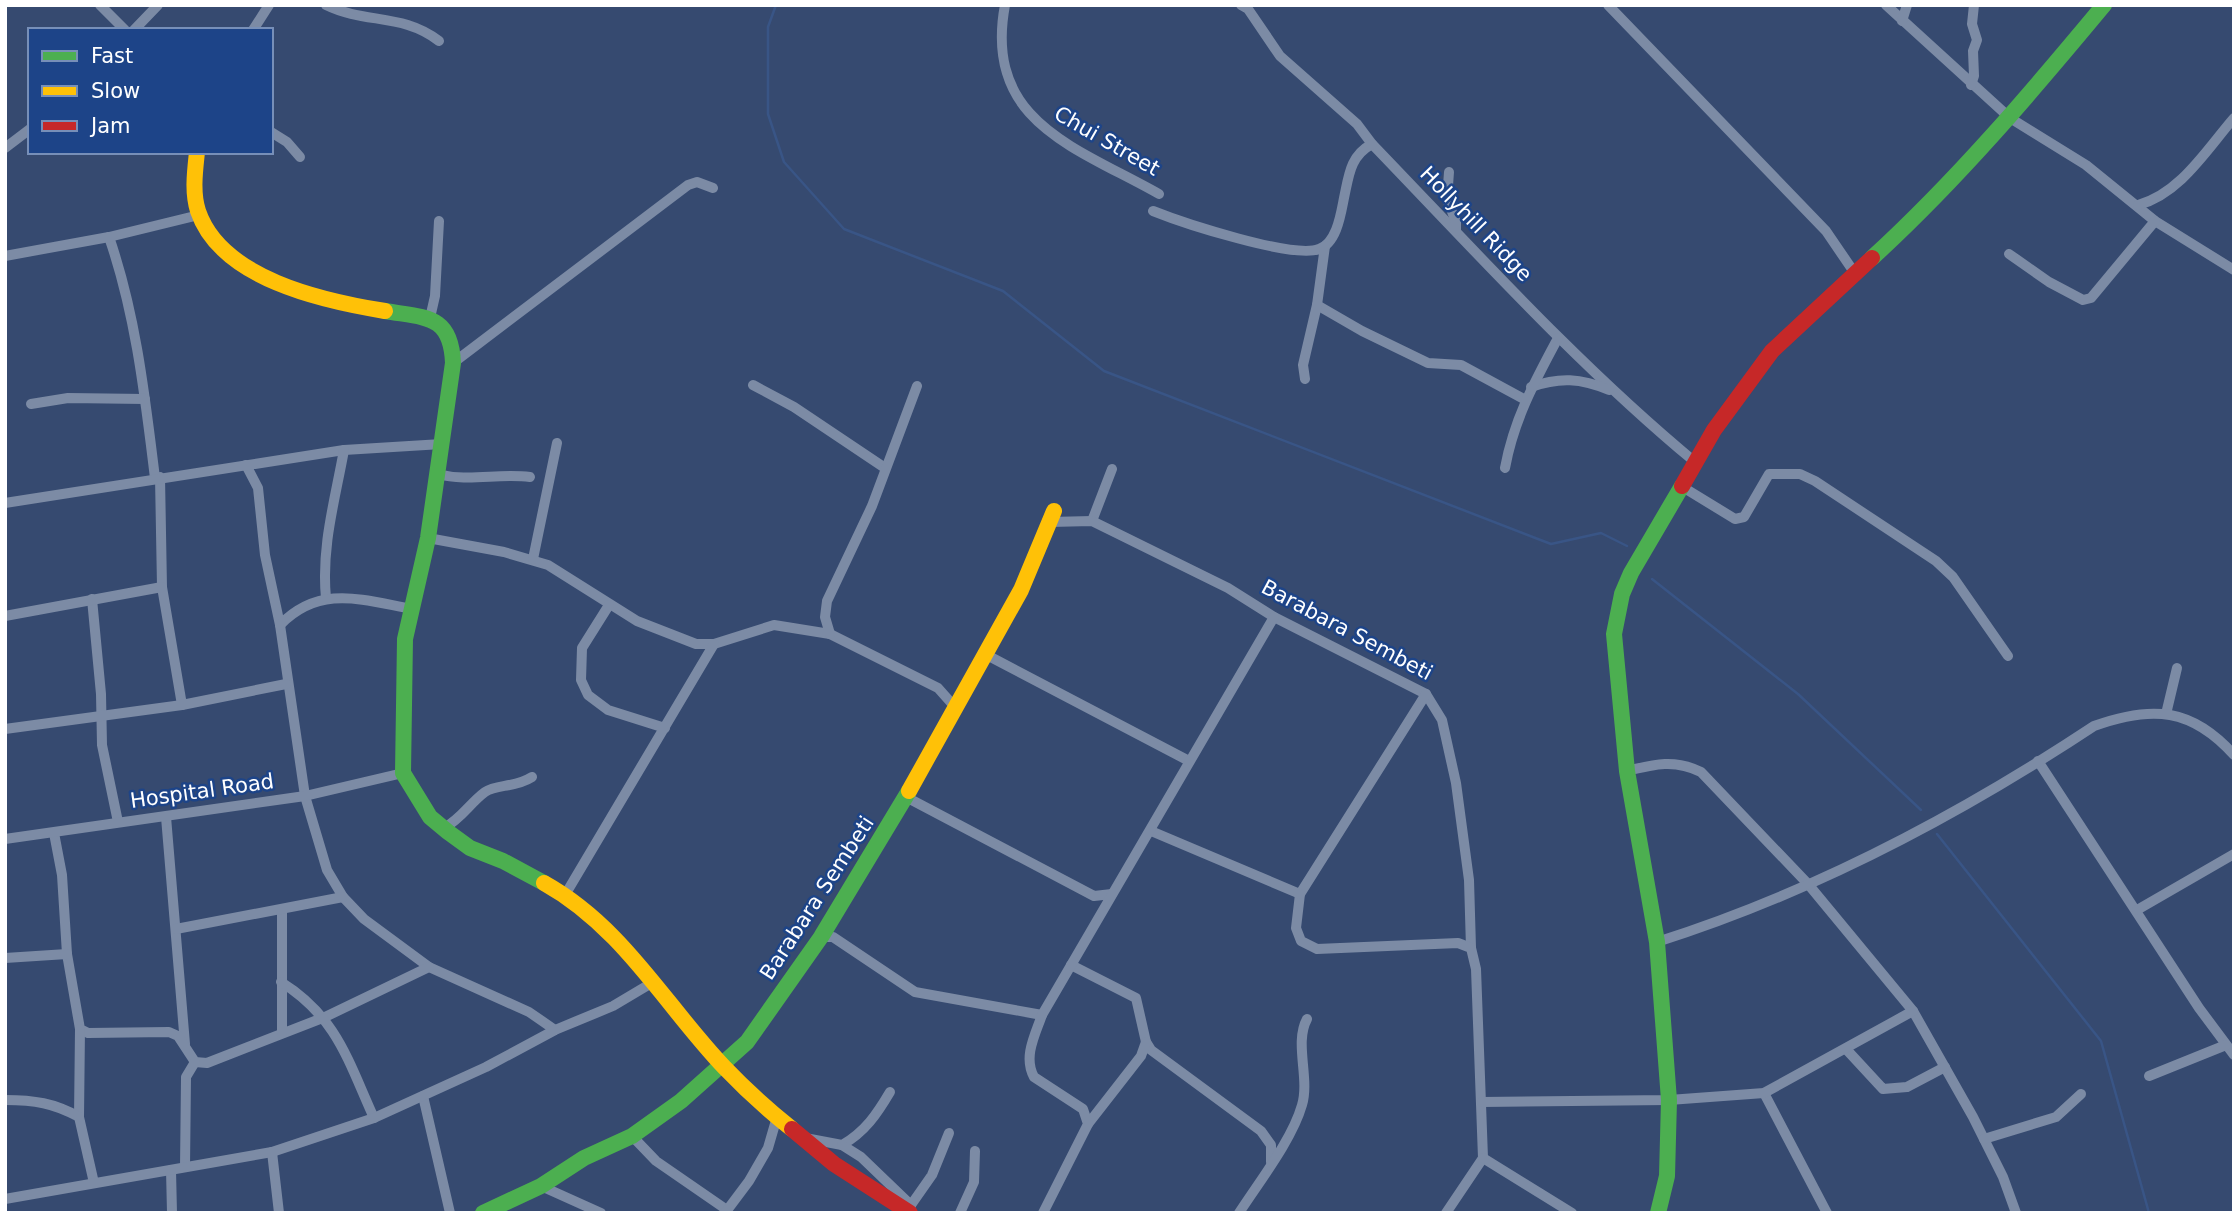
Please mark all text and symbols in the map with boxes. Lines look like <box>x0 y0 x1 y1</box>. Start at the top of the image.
legend <box>28 28 273 154</box>
text: Fast <box>91 44 133 68</box>
text: Slow <box>91 79 140 103</box>
street label: Chui Street <box>1050 101 1164 181</box>
text: Jam <box>89 114 131 138</box>
street label: Hollyhill Ridge <box>1415 162 1537 286</box>
street label: Barabara Sembeti <box>1257 575 1437 685</box>
street label: Hospital Road <box>129 769 275 813</box>
street label: Barabara Sembeti <box>755 812 879 984</box>

